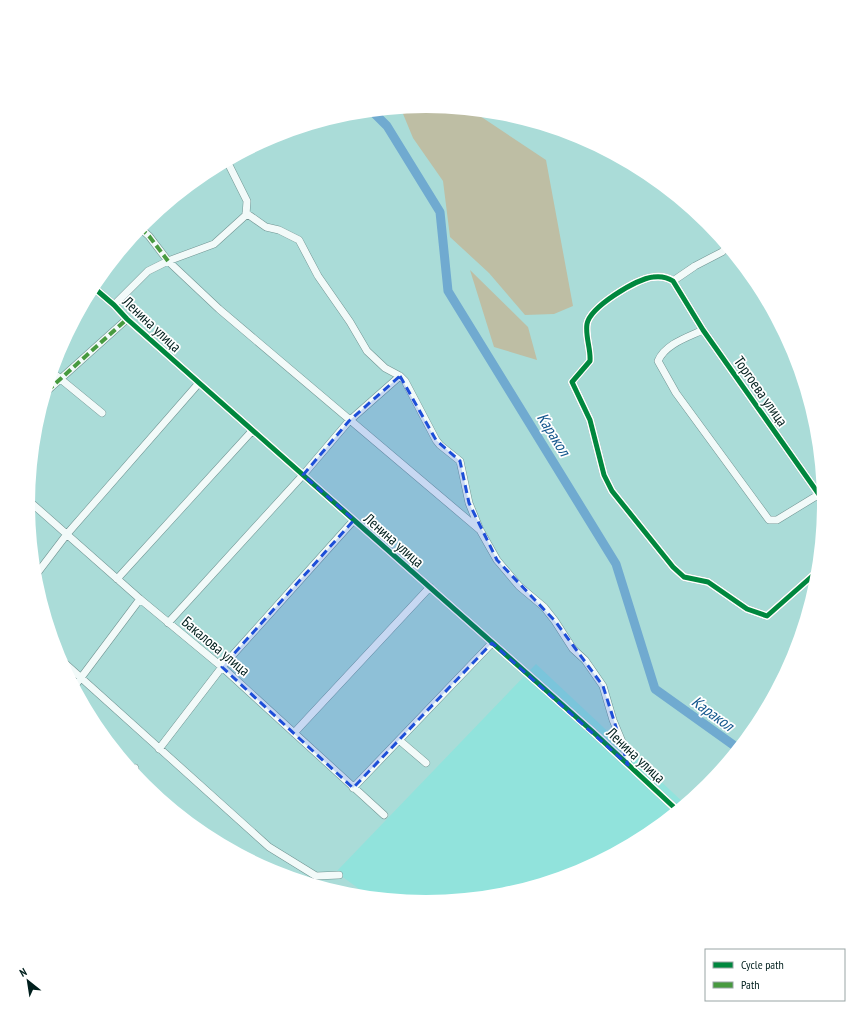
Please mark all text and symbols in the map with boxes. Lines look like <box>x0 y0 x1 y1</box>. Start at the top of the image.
street label: Ленина улица <box>118 291 185 356</box>
street label: Торгоева улица <box>730 352 792 430</box>
water label: Каракол <box>533 409 576 461</box>
street label: Ленина улица <box>359 508 428 571</box>
street label: Бакалова улица <box>178 612 254 680</box>
water label: Каракол <box>688 691 739 736</box>
street label: Ленина улица <box>602 722 669 787</box>
legend <box>705 949 845 1001</box>
text: Cycle path <box>741 957 784 972</box>
north arrow <box>8 961 48 1001</box>
text: N <box>17 965 29 980</box>
text: Path <box>741 977 759 992</box>

